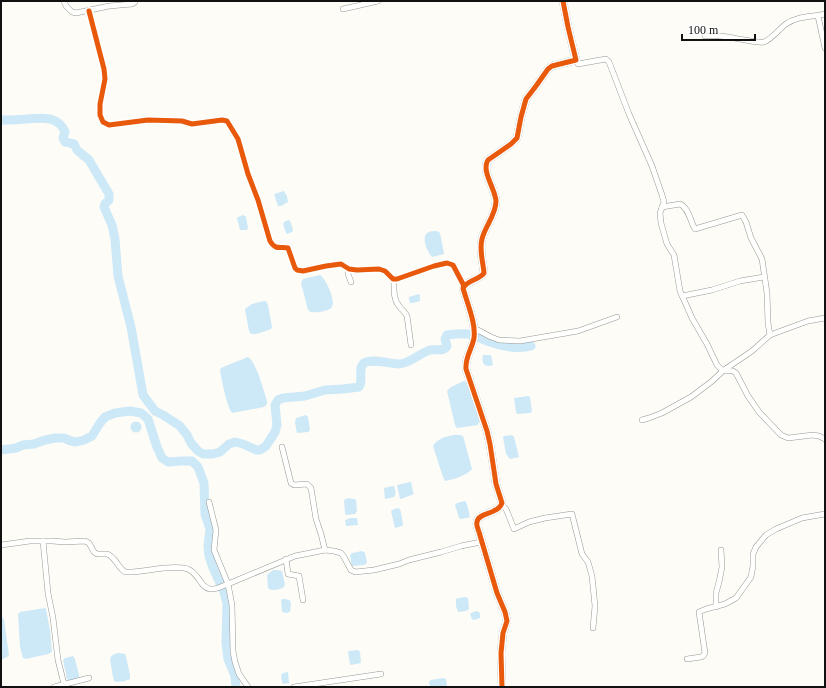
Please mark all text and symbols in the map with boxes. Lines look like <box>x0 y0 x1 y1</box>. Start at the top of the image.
scale bar <box>682 16 755 42</box>
text: 100 m <box>688 23 719 37</box>

